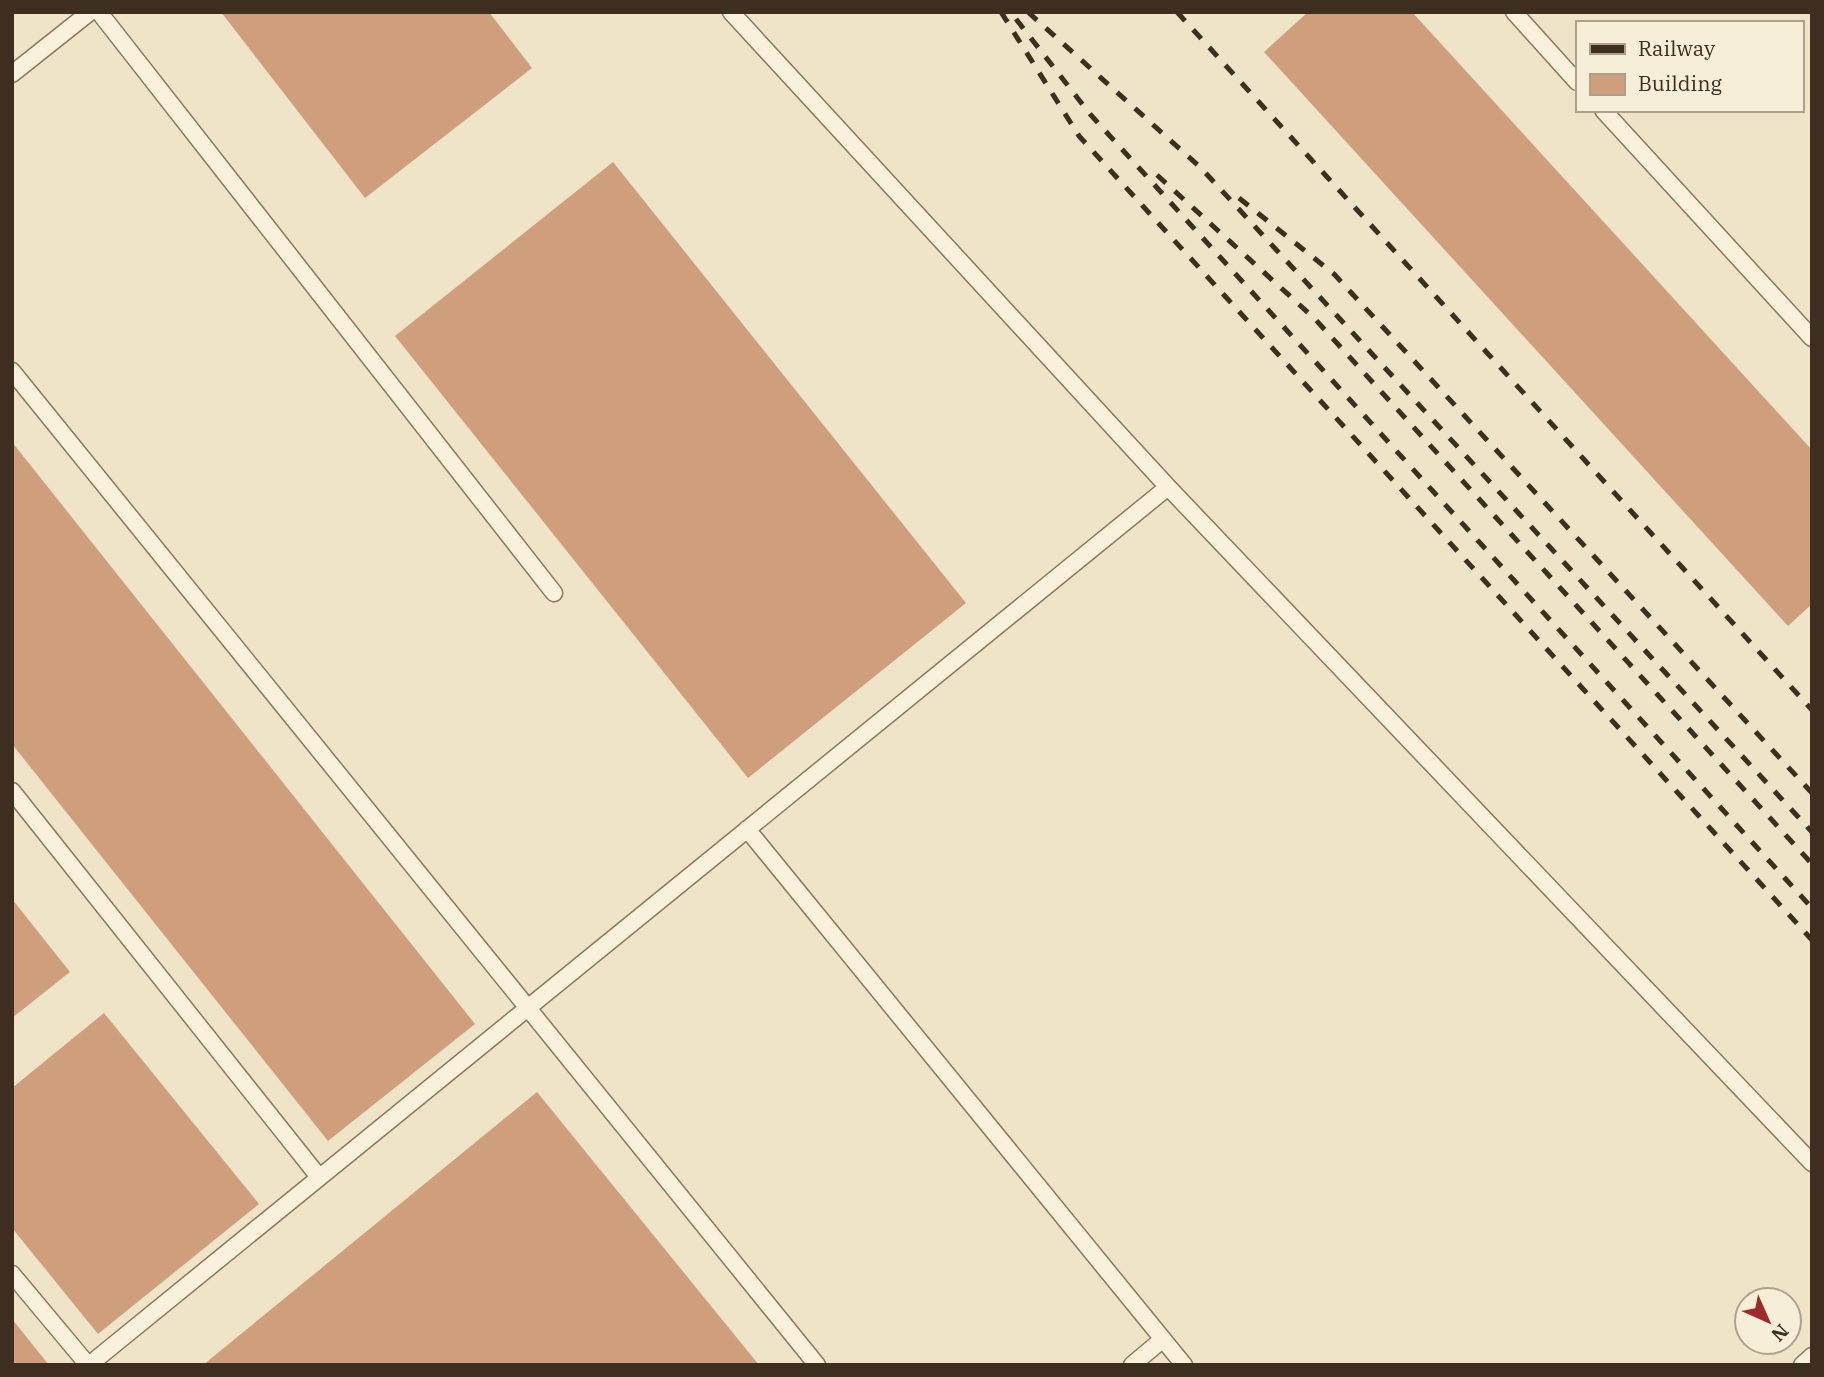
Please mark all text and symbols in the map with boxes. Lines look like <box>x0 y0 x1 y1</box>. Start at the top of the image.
legend <box>1576 21 1803 112</box>
text: Railway <box>1638 34 1716 62</box>
text: Building <box>1638 69 1723 97</box>
north arrow <box>1733 1286 1803 1356</box>
text: N <box>1766 1319 1794 1347</box>

